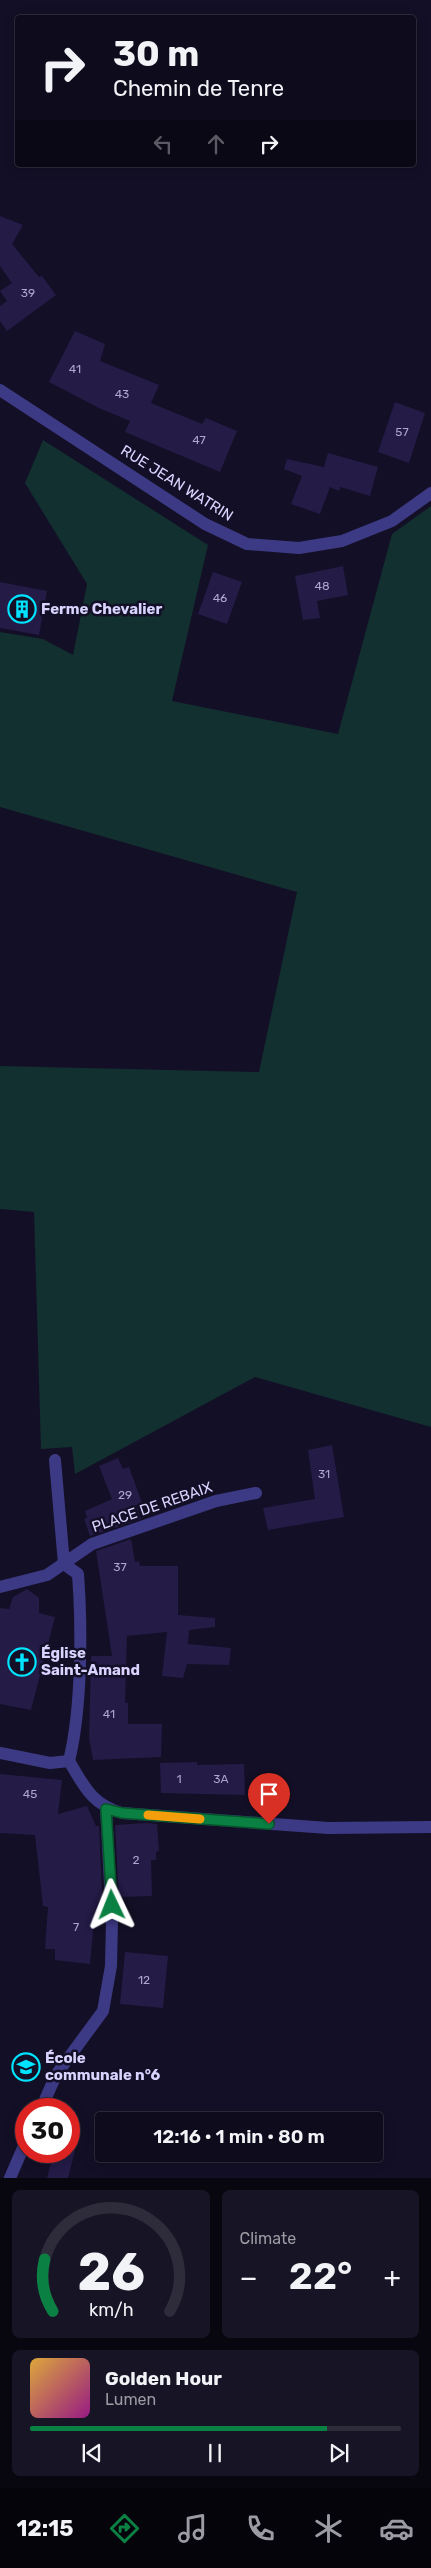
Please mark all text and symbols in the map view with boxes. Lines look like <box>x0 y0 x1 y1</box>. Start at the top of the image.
text: 30 m <box>113 33 199 75</box>
icon: right <box>30 35 95 100</box>
text: Chemin de Tenre <box>113 75 284 102</box>
icon: left <box>149 130 177 158</box>
icon: ahead <box>202 130 230 158</box>
icon: right <box>255 130 283 158</box>
house number: 39 <box>21 286 35 300</box>
house number: 41 <box>69 362 81 376</box>
house number: 43 <box>115 387 129 401</box>
house number: 57 <box>395 425 409 439</box>
house number: 47 <box>192 433 206 447</box>
street label: RUE JEAN WATRIN <box>117 441 237 525</box>
house number: 48 <box>314 579 330 593</box>
house number: 46 <box>213 591 227 605</box>
building icon: Ferme Chevalier <box>7 594 37 624</box>
place label: Ferme Chevalier <box>41 600 163 618</box>
house number: 31 <box>318 1467 330 1481</box>
street label: PLACE DE REBAIX <box>89 1478 215 1536</box>
house number: 29 <box>118 1488 132 1502</box>
house number: 37 <box>113 1560 127 1574</box>
place label: Église Saint-Amand <box>41 1644 140 1679</box>
church icon: Église Saint-Amand <box>7 1647 37 1677</box>
house number: 41 <box>103 1707 115 1721</box>
house number: 1 <box>176 1772 182 1786</box>
house number: 3A <box>213 1772 229 1786</box>
pin <box>248 1773 290 1824</box>
icon: arrive <box>255 1780 283 1808</box>
house number: 45 <box>23 1787 37 1801</box>
house number: 2 <box>132 1853 140 1867</box>
position arrow <box>85 1878 137 1930</box>
house number: 7 <box>73 1920 79 1934</box>
house number: 12 <box>138 1973 150 1987</box>
place label: École communale n°6 <box>45 2049 160 2084</box>
school or university icon: École communale n°6 <box>11 2052 41 2082</box>
speed limit sign: 30 <box>15 2098 80 2163</box>
text: 12:16 · 1 min · 80 m <box>153 2125 325 2148</box>
text: Climate <box>240 2229 296 2248</box>
text: 26 <box>77 2241 145 2303</box>
text: 22° <box>289 2253 352 2299</box>
text: − <box>240 2261 258 2294</box>
text: + <box>384 2261 401 2294</box>
text: km/h <box>88 2299 133 2320</box>
text: Golden Hour <box>105 2367 222 2390</box>
text: Lumen <box>105 2390 156 2409</box>
icon: previous <box>78 2439 106 2467</box>
icon: pause <box>201 2439 229 2467</box>
icon: next <box>325 2439 353 2467</box>
icon: directions <box>107 2511 142 2546</box>
icon: music <box>175 2511 210 2546</box>
icon: phone <box>243 2511 278 2546</box>
icon: climate <box>311 2511 346 2546</box>
icon: car <box>379 2511 414 2546</box>
text: 12:15 <box>17 2515 73 2542</box>

